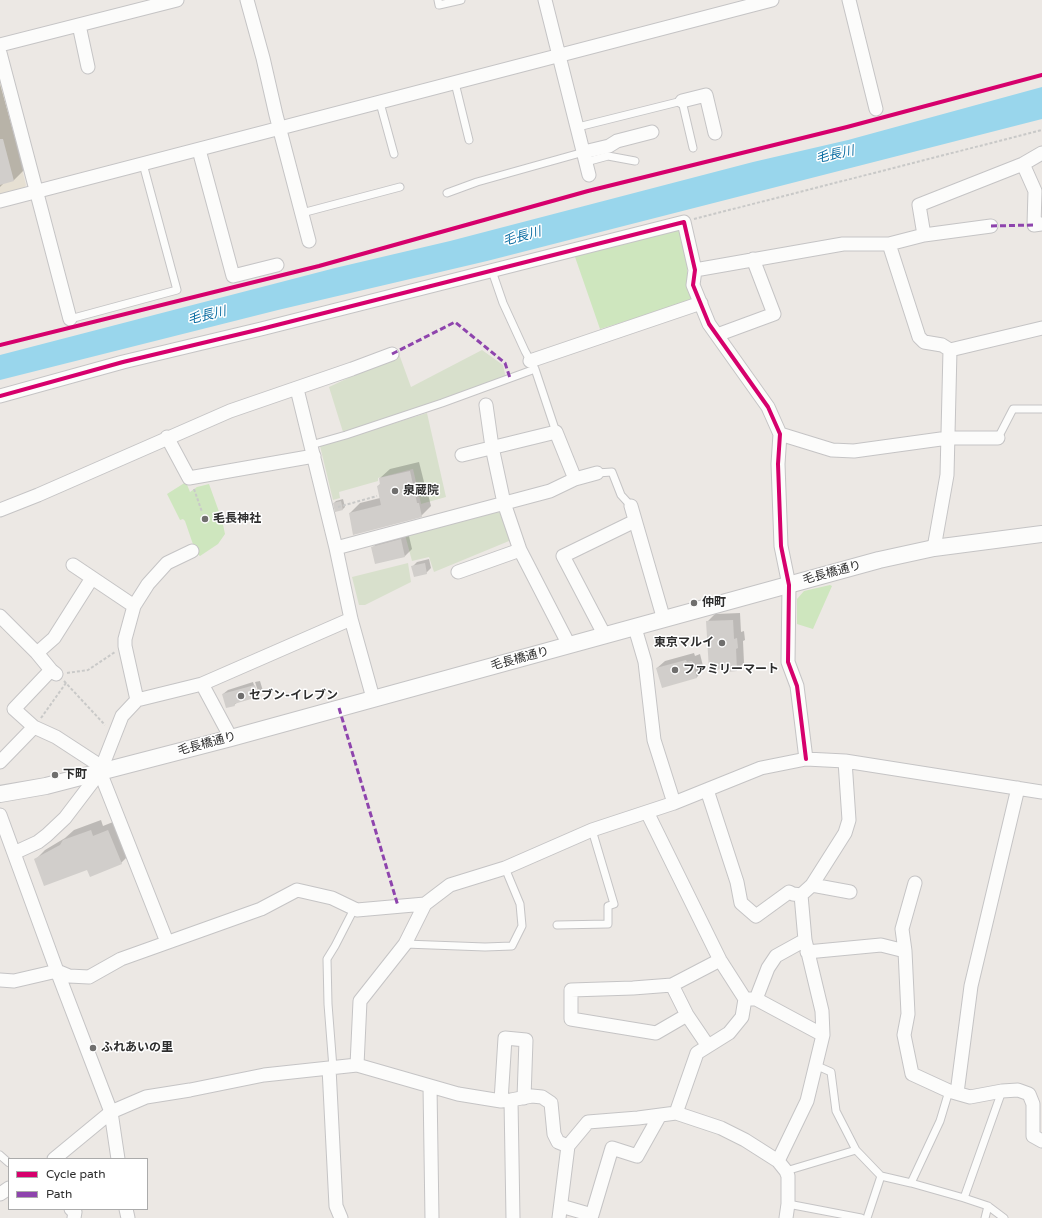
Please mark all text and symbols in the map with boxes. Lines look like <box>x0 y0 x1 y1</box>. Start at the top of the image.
water label: 毛長川 <box>814 143 856 167</box>
water label: 毛長川 <box>501 224 543 250</box>
water label: 毛長川 <box>186 304 228 328</box>
place label: 泉蔵院 <box>403 484 439 498</box>
marker: 泉蔵院 <box>390 486 400 496</box>
place label: 毛長神社 <box>213 512 261 526</box>
marker: 毛長神社 <box>200 514 210 524</box>
street label: 毛長橋通り <box>801 558 863 588</box>
place label: 仲町 <box>702 596 726 610</box>
marker: 仲町 <box>689 598 699 608</box>
place label: 東京マルイ <box>654 636 714 650</box>
marker: 東京マルイ <box>717 638 727 648</box>
street label: 毛長橋通り <box>489 644 551 674</box>
place label: ファミリーマート <box>683 663 779 677</box>
marker: ファミリーマート <box>670 665 680 675</box>
place label: セブン-イレブン <box>249 689 338 703</box>
marker: セブン-イレブン <box>236 691 246 701</box>
street label: 毛長橋通り <box>176 729 238 759</box>
place label: 下町 <box>63 768 87 782</box>
marker: 下町 <box>50 770 60 780</box>
place label: ふれあいの里 <box>101 1041 173 1055</box>
marker: ふれあいの里 <box>88 1043 98 1053</box>
legend <box>8 1158 148 1210</box>
text: Cycle path <box>46 1167 105 1181</box>
text: Path <box>46 1187 72 1201</box>

